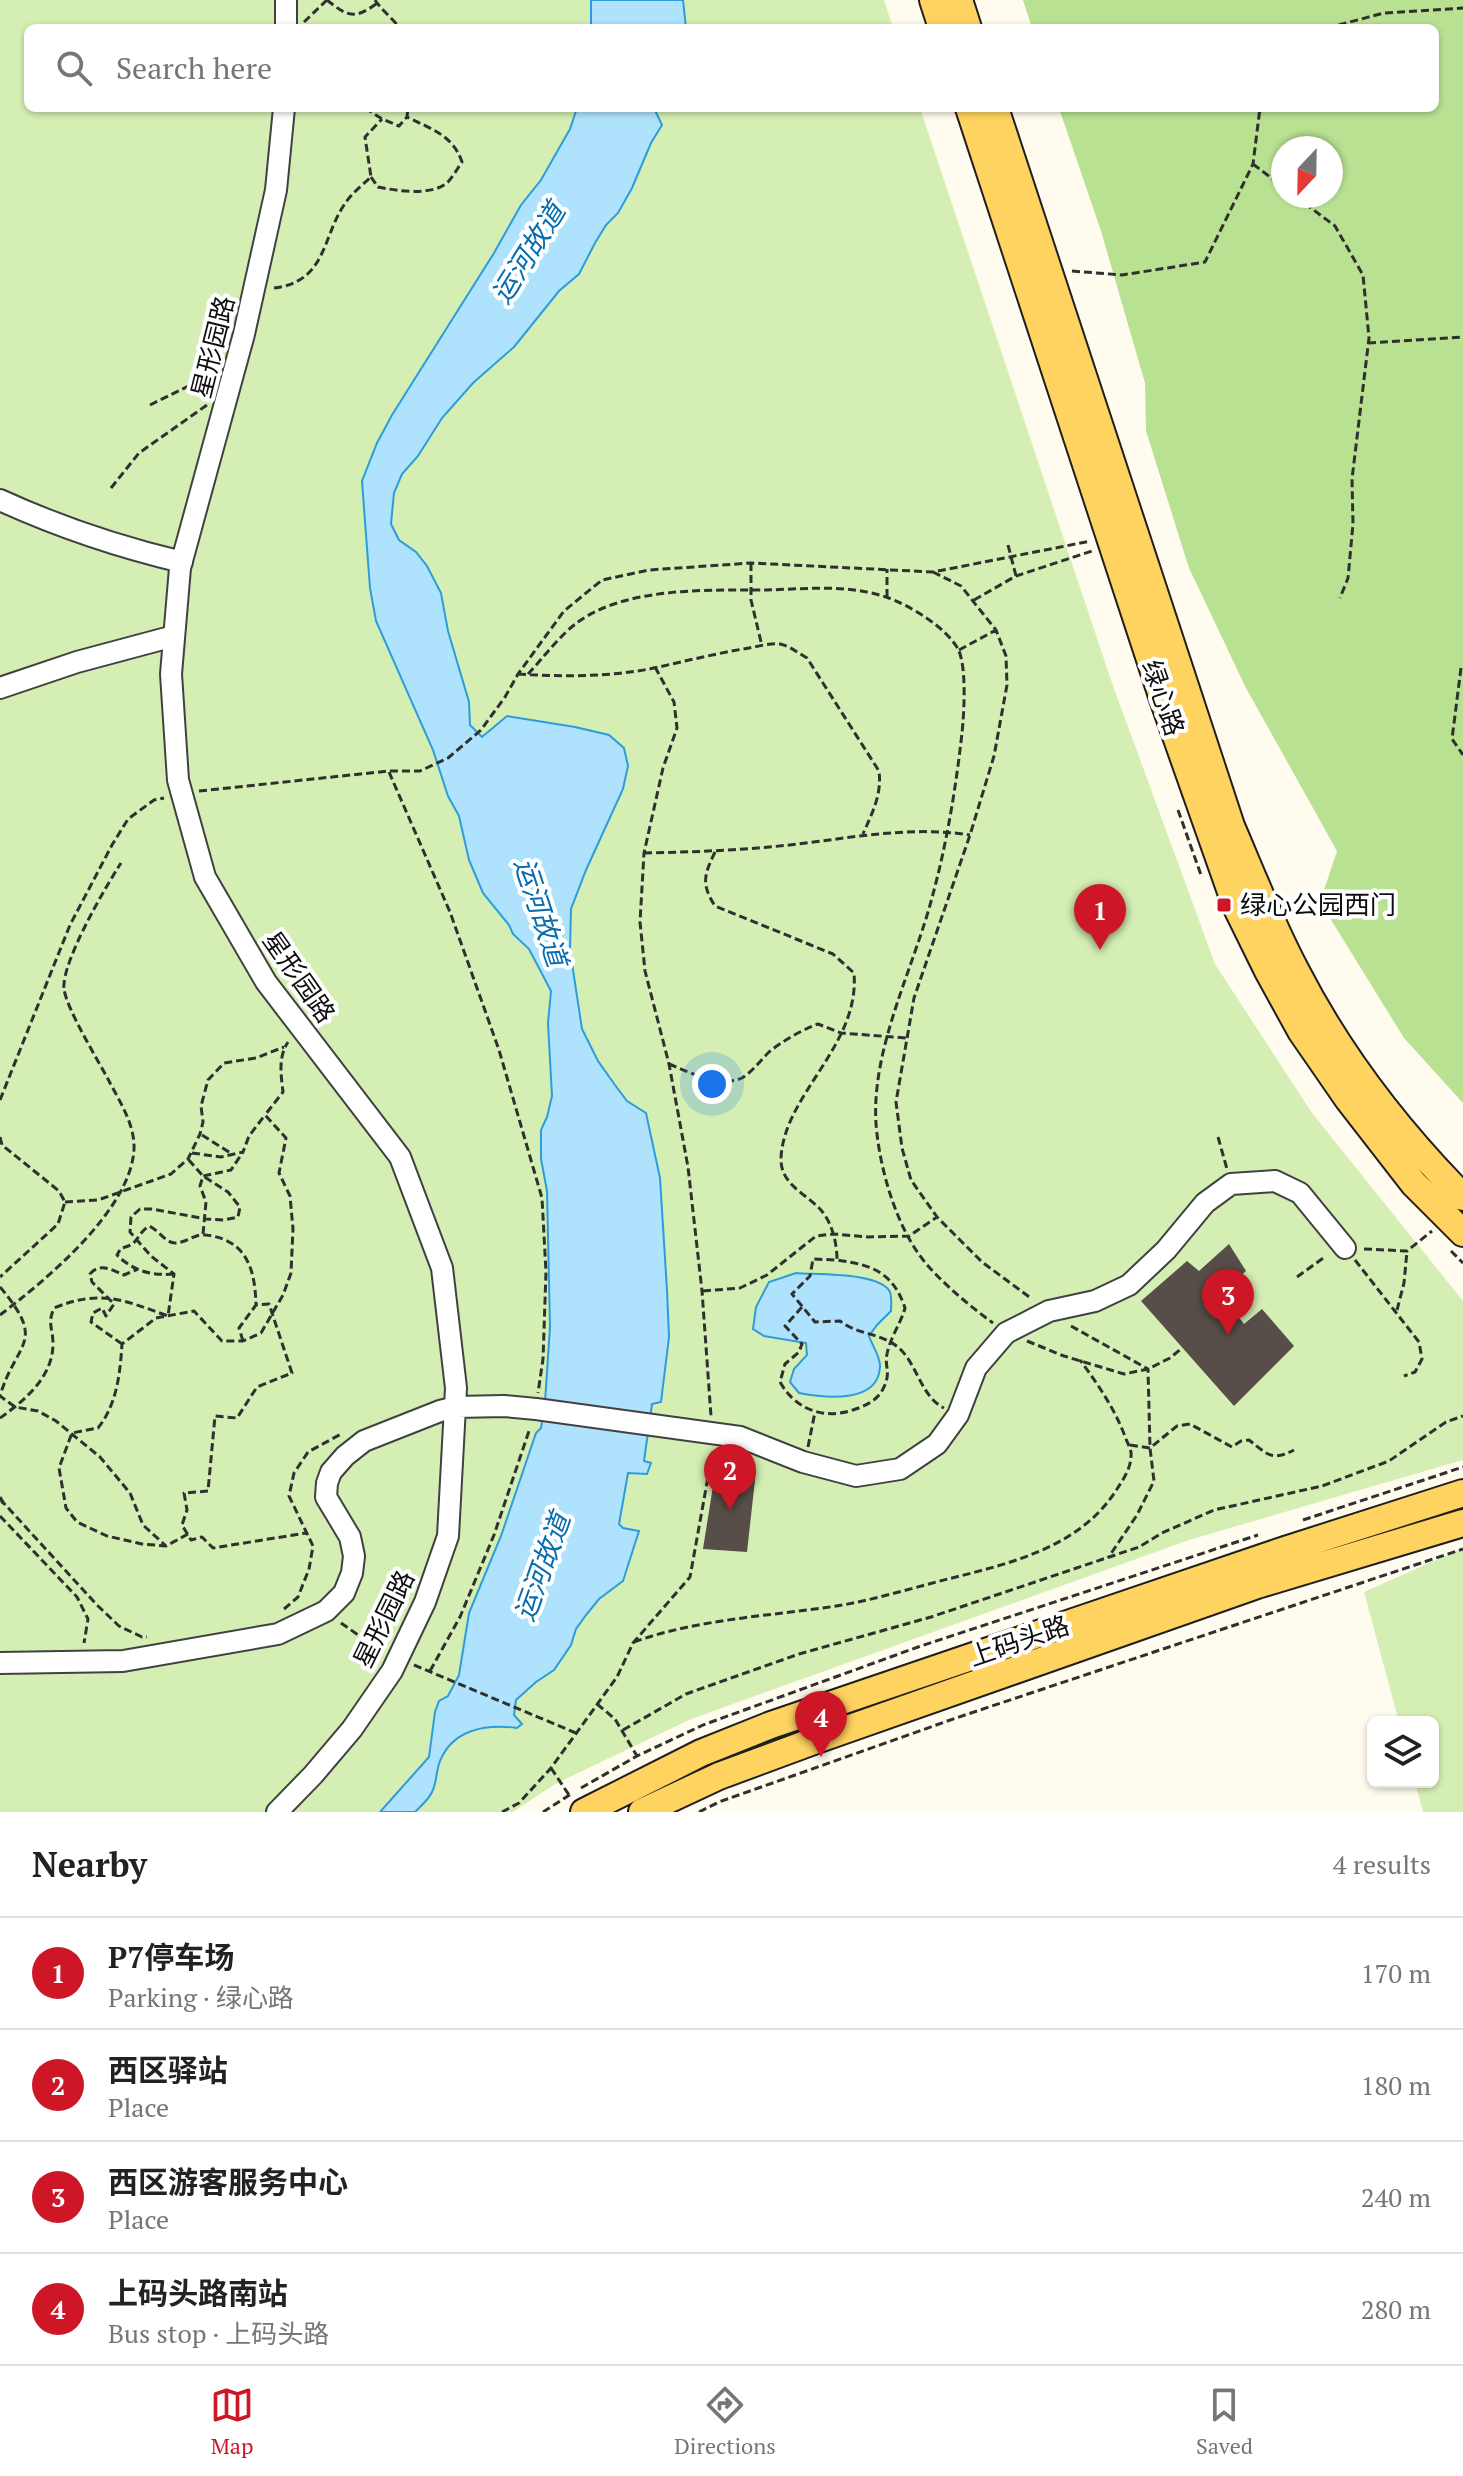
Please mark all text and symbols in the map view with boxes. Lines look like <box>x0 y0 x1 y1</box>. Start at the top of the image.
search box <box>24 24 1439 112</box>
icon: search <box>52 46 96 90</box>
text: Search here <box>116 48 272 88</box>
north arrow <box>1271 136 1343 208</box>
water label: 运河故道 <box>482 192 575 310</box>
street label: 星形园路 <box>183 292 241 401</box>
street label: 绿心路 <box>1135 655 1193 740</box>
water label: 运河故道 <box>507 853 578 975</box>
pin: 1 <box>1074 884 1126 950</box>
place label: 绿心公园西门 <box>1240 887 1396 921</box>
marker: 绿心公园西门 <box>1215 896 1233 914</box>
street label: 星形园路 <box>256 924 344 1029</box>
your location <box>692 1064 732 1104</box>
pin: 3 <box>1202 1269 1254 1335</box>
pin: 2 <box>704 1444 756 1510</box>
water label: 运河故道 <box>505 1504 579 1626</box>
street label: 星形园路 <box>345 1564 421 1673</box>
street label: 上码头路 <box>964 1607 1073 1673</box>
pin: 4 <box>795 1691 847 1757</box>
map controls <box>1367 1716 1439 1788</box>
button: layers <box>1367 1716 1439 1788</box>
text: Nearby <box>32 1842 147 1887</box>
text: 4 results <box>1333 1847 1431 1881</box>
text: P7停车场 <box>108 1937 234 1977</box>
text: 1 <box>51 1956 65 1990</box>
text: 170 m <box>1361 1956 1431 1990</box>
text: Parking · 绿心路 <box>108 1980 294 2014</box>
text: 西区驿站 <box>108 2050 228 2090</box>
text: 2 <box>51 2068 65 2102</box>
text: 180 m <box>1361 2068 1431 2102</box>
text: Place <box>108 2090 169 2124</box>
text: 西区游客服务中心 <box>108 2162 348 2202</box>
text: 3 <box>51 2180 65 2214</box>
text: 240 m <box>1361 2180 1431 2214</box>
text: Place <box>108 2202 169 2236</box>
text: 上码头路南站 <box>108 2273 288 2313</box>
text: 4 <box>51 2292 65 2326</box>
text: 280 m <box>1361 2292 1431 2326</box>
text: Bus stop · 上码头路 <box>108 2316 329 2350</box>
tab: Map <box>210 2383 254 2460</box>
tab: Directions <box>674 2383 776 2460</box>
tab: Saved <box>1196 2383 1253 2460</box>

